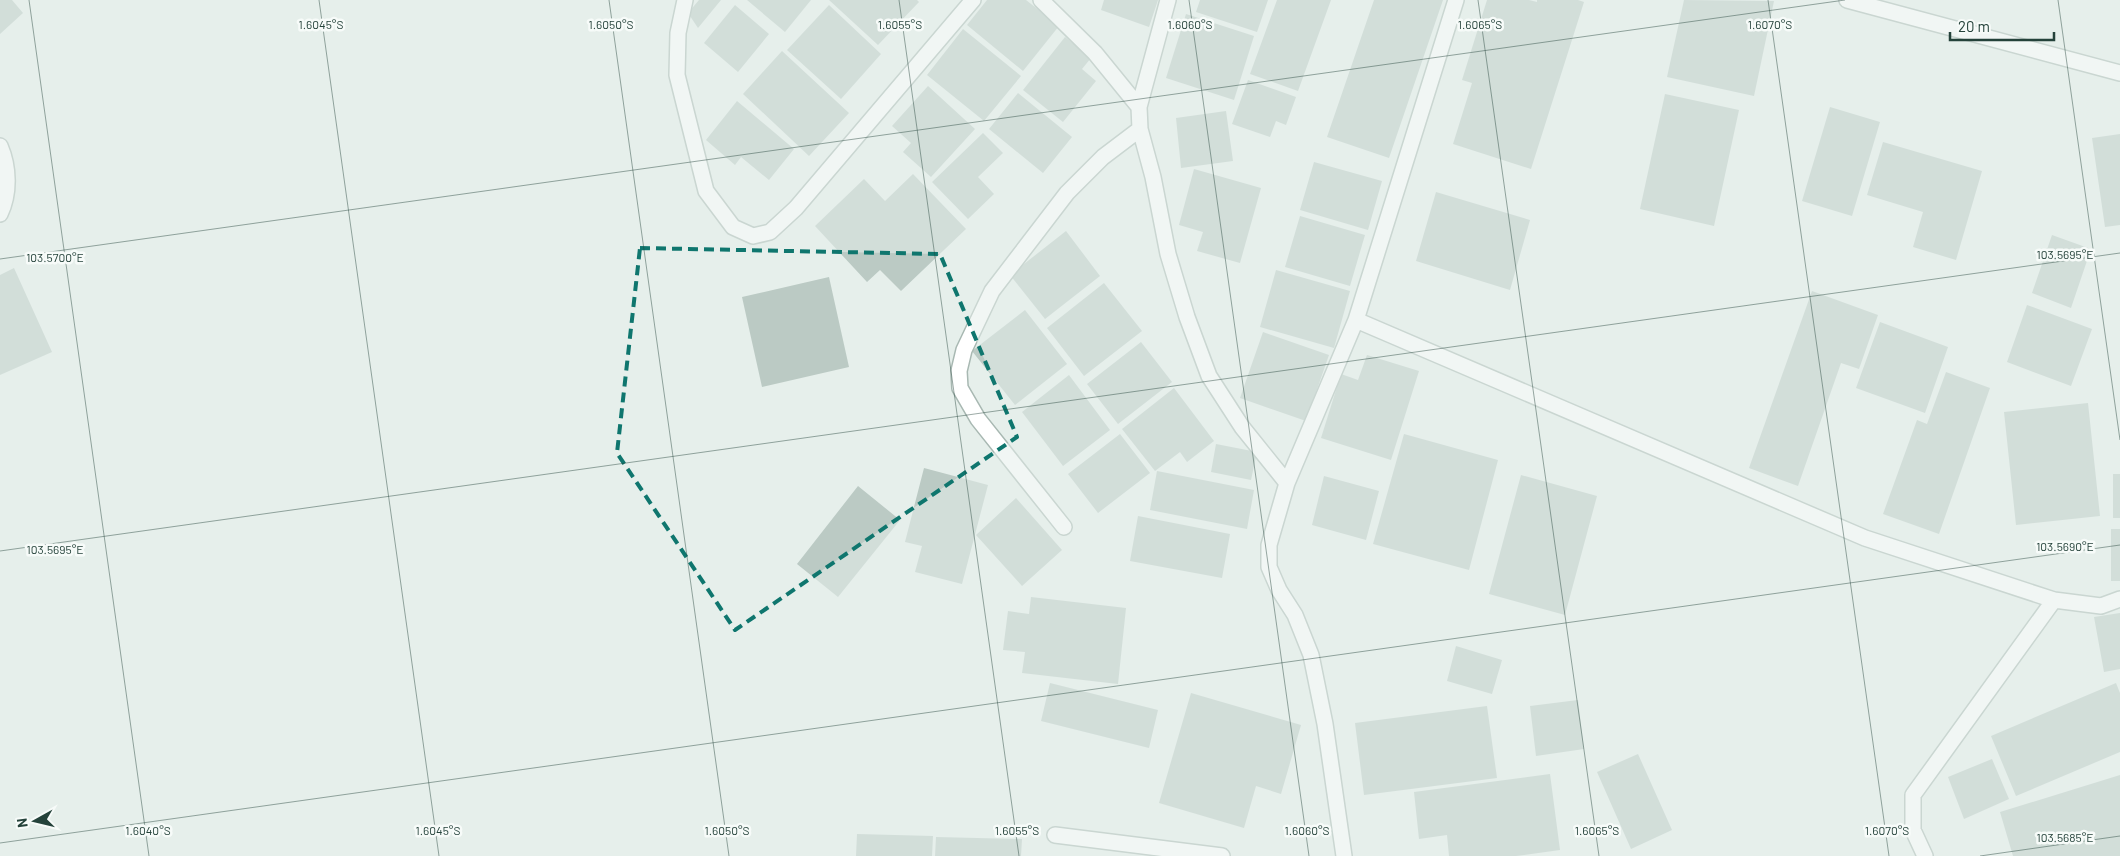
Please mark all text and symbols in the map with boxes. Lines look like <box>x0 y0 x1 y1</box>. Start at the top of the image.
scale bar <box>1950 10 2054 42</box>
text: 1.6045°S <box>299 17 343 31</box>
text: 1.6050°S <box>588 17 634 31</box>
text: 1.6055°S <box>878 17 922 31</box>
text: 1.6060°S <box>1167 17 1213 31</box>
text: 1.6065°S <box>1458 17 1502 31</box>
text: 1.6070°S <box>1748 17 1792 31</box>
text: 20 m <box>1958 17 1990 35</box>
text: 103.5695°E <box>2036 247 2094 261</box>
text: 103.5700°E <box>26 250 84 264</box>
text: 103.5690°E <box>2036 539 2094 553</box>
text: 103.5695°E <box>26 542 84 556</box>
north arrow <box>10 796 60 846</box>
text: N <box>13 817 31 829</box>
text: 1.6040°S <box>125 823 171 837</box>
text: 1.6045°S <box>416 823 460 837</box>
text: 1.6050°S <box>704 823 750 837</box>
text: 1.6055°S <box>995 823 1039 837</box>
text: 1.6060°S <box>1284 823 1330 837</box>
text: 1.6065°S <box>1575 823 1619 837</box>
text: 1.6070°S <box>1865 823 1909 837</box>
text: 103.5685°E <box>2036 830 2094 844</box>

